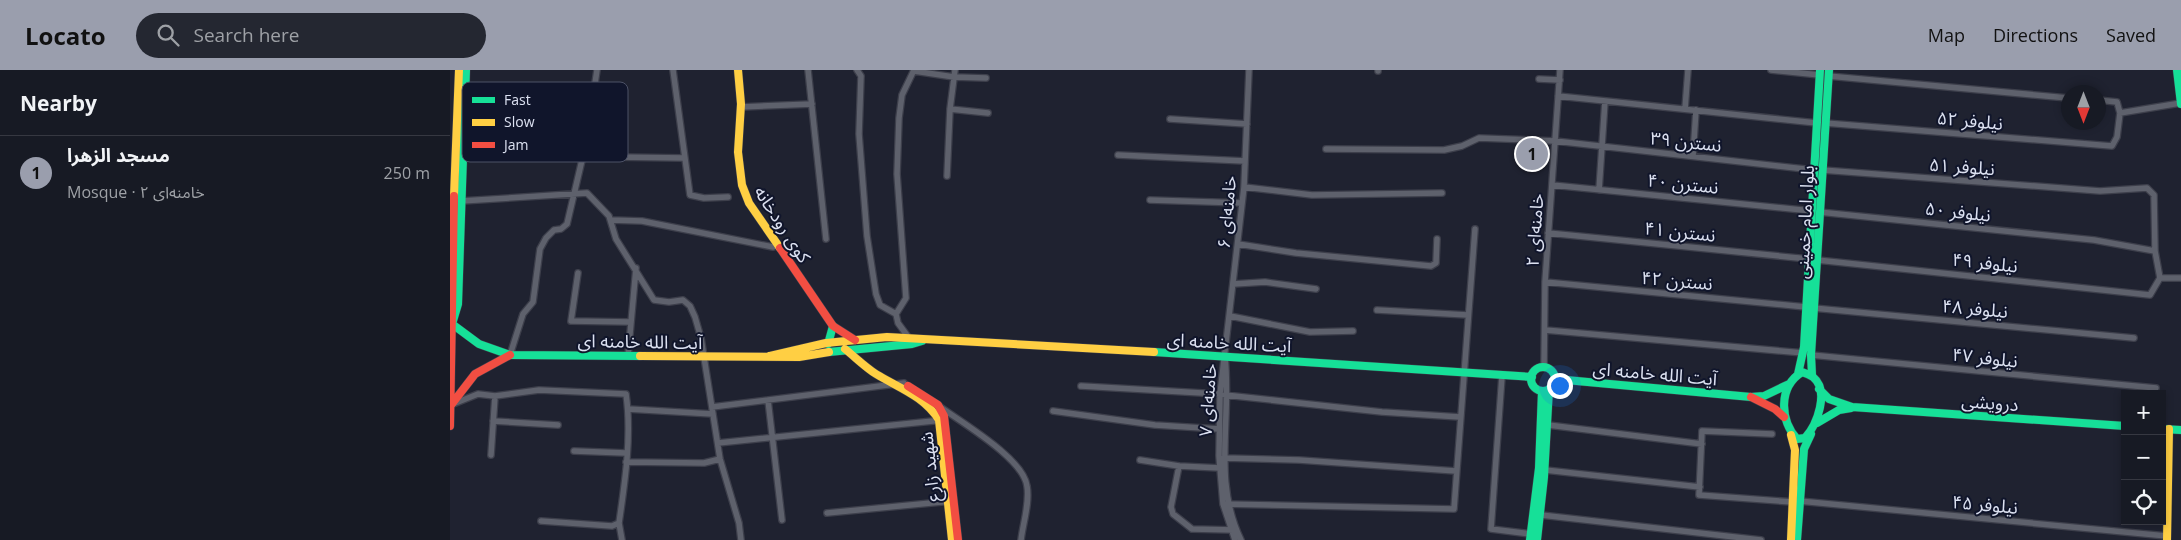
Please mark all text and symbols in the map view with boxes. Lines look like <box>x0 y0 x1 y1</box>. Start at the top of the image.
search box <box>136 13 486 58</box>
text: Locato <box>25 19 106 52</box>
icon: search <box>154 21 182 49</box>
text: Search here <box>194 22 299 48</box>
text: Map <box>1928 23 1965 47</box>
text: Directions <box>1993 23 2078 47</box>
text: Saved <box>2106 23 2156 47</box>
legend <box>462 82 628 162</box>
north arrow <box>2061 85 2106 130</box>
text: Nearby <box>20 89 97 117</box>
text: Fast <box>504 90 531 109</box>
street label: نیلوفر ۵۲ <box>1936 105 2004 135</box>
text: Slow <box>504 112 535 131</box>
street label: نسترن ۳۹ <box>1649 125 1723 157</box>
text: Jam <box>502 135 529 154</box>
pin: 1 <box>1516 135 1548 173</box>
text: مسجد الزهرا <box>67 142 170 168</box>
street label: نیلوفر ۵۱ <box>1928 152 1996 180</box>
text: 1 <box>31 162 41 184</box>
text: 250 m <box>384 162 430 184</box>
street label: بلوار امام خمینی <box>1789 165 1822 280</box>
street label: نسترن ۴۰ <box>1646 167 1720 199</box>
street label: خامنه‌ای ۶ <box>1211 175 1241 249</box>
text: Mosque · خامنه‌ای ۲ <box>67 181 205 203</box>
street label: کوی رودخانه <box>749 181 817 267</box>
street label: خامنه‌ای ۲ <box>1519 193 1549 267</box>
street label: نیلوفر ۵۰ <box>1924 196 1992 226</box>
street label: نسترن ۴۱ <box>1643 215 1717 247</box>
street label: نیلوفر ۴۹ <box>1951 247 2019 277</box>
street label: نسترن ۴۲ <box>1640 265 1714 295</box>
street label: نیلوفر ۴۸ <box>1941 293 2009 323</box>
street label: آیت الله خامنه ای <box>1166 327 1293 357</box>
street label: آیت الله خامنه ای <box>577 328 703 354</box>
street label: نیلوفر ۴۷ <box>1951 342 2019 372</box>
street label: آیت الله خامنه ای <box>1592 356 1719 390</box>
street label: خامنه‌ای ۷ <box>1192 363 1222 437</box>
your location <box>1547 373 1573 399</box>
street label: درویشی <box>1961 388 2019 416</box>
map controls <box>2121 390 2166 525</box>
button: + <box>2121 390 2166 435</box>
street label: شهید زارع <box>913 430 948 503</box>
button: − <box>2121 435 2166 480</box>
button: locate <box>2121 480 2166 525</box>
street label: نیلوفر ۴۵ <box>1951 489 2019 519</box>

